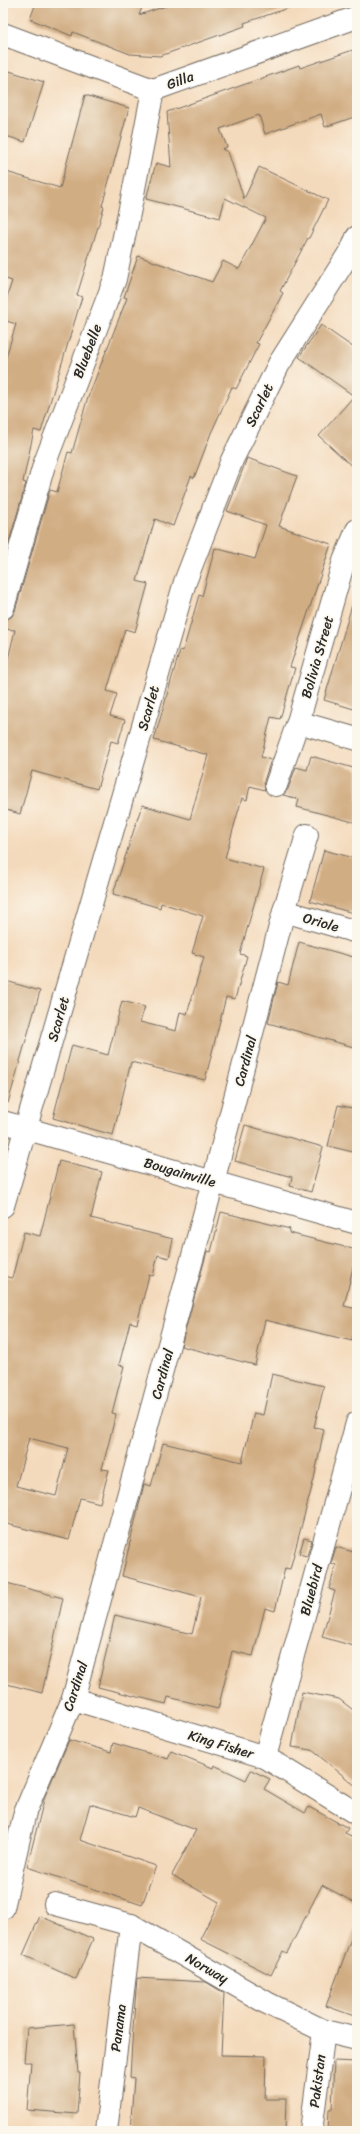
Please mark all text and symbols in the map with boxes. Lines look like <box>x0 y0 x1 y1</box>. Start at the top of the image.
street label: Gilla <box>163 64 198 97</box>
street label: Bluebelle <box>66 320 109 382</box>
street label: Scarlet <box>238 379 281 431</box>
street label: Bolivia Street <box>294 613 341 701</box>
street label: Scarlet <box>130 683 167 734</box>
street label: Oriole <box>300 905 342 940</box>
street label: Scarlet <box>40 994 77 1045</box>
street label: Cardinal <box>227 1032 264 1089</box>
street label: Bougainville <box>141 1150 219 1195</box>
street label: Cardinal <box>144 1345 181 1402</box>
street label: Bluebird <box>293 1560 331 1618</box>
street label: Cardinal <box>56 1657 96 1714</box>
street label: King Fisher <box>185 1723 258 1767</box>
street label: Norway <box>180 1946 234 1991</box>
street label: Panama <box>103 2003 134 2053</box>
street label: Pakistan <box>302 2053 333 2109</box>

